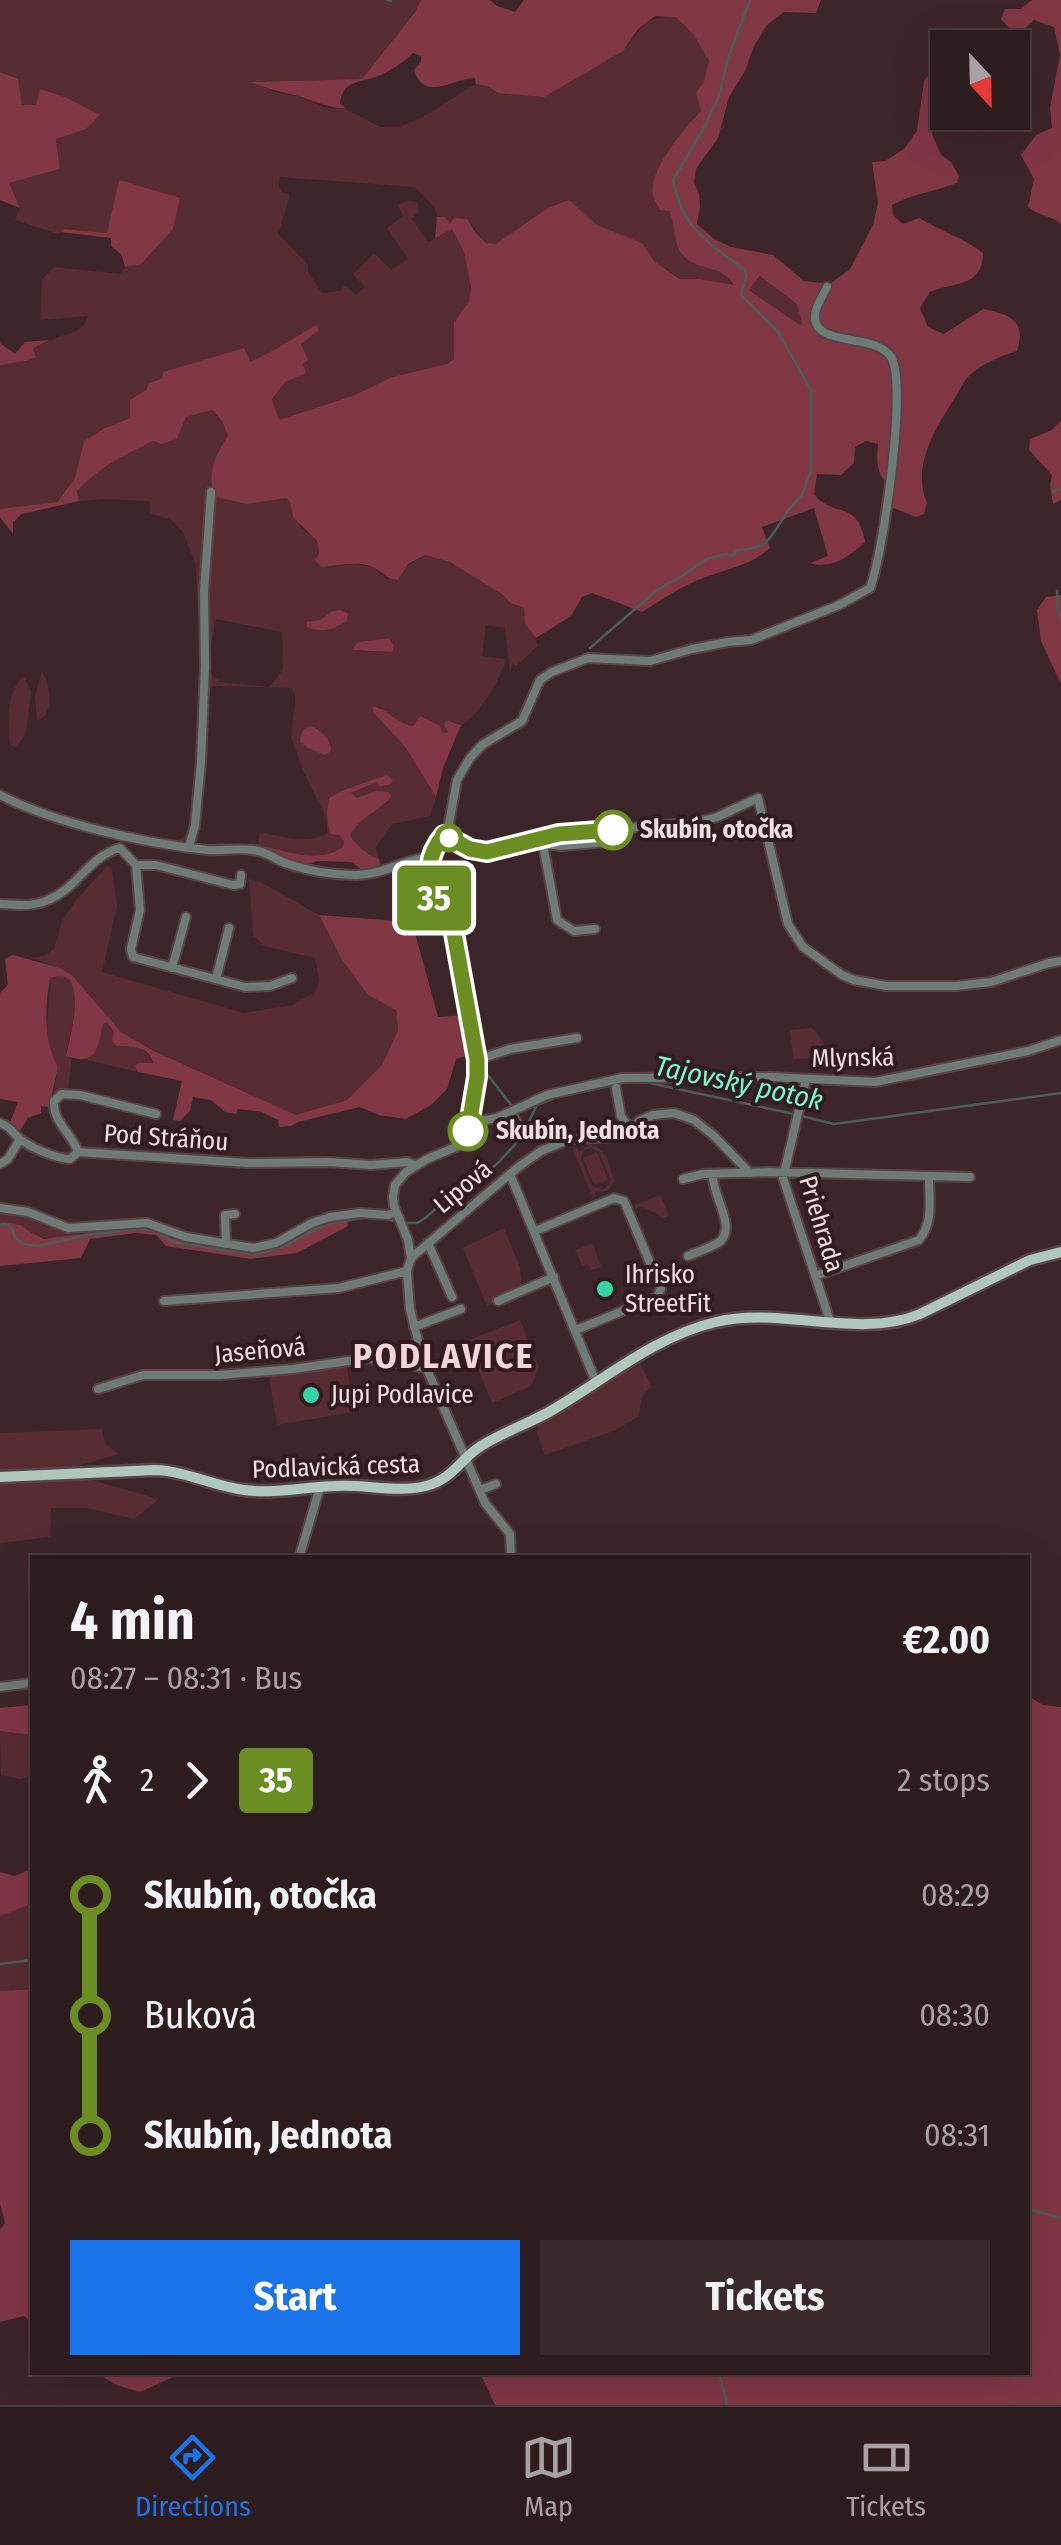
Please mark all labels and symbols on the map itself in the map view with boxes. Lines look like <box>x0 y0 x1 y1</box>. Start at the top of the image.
north arrow <box>930 30 1030 130</box>
marker: Skubín, otočka <box>594 811 632 849</box>
place label: Skubín, otočka <box>640 815 793 845</box>
unlabelled marker <box>436 825 462 851</box>
line badge: 35 <box>389 866 479 930</box>
street label: Mlynská <box>811 1042 895 1074</box>
water label: Tajovský potok <box>652 1049 826 1117</box>
marker: Skubín, Jednota <box>449 1112 487 1150</box>
place label: Skubín, Jednota <box>496 1116 659 1146</box>
street label: Pod Stráňou <box>103 1119 229 1157</box>
street label: Lipová <box>428 1154 498 1220</box>
street label: Priehrada <box>792 1172 850 1276</box>
place label: Ihrisko StreetFit <box>625 1260 712 1319</box>
marker: Ihrisko StreetFit <box>594 1278 616 1300</box>
street label: Jaseňová <box>213 1332 307 1370</box>
district label: PODLAVICE <box>353 1335 535 1377</box>
place label: Jupi Podlavice <box>331 1380 474 1410</box>
marker: Jupi Podlavice <box>300 1384 322 1406</box>
street label: Podlavická cesta <box>251 1449 421 1485</box>

